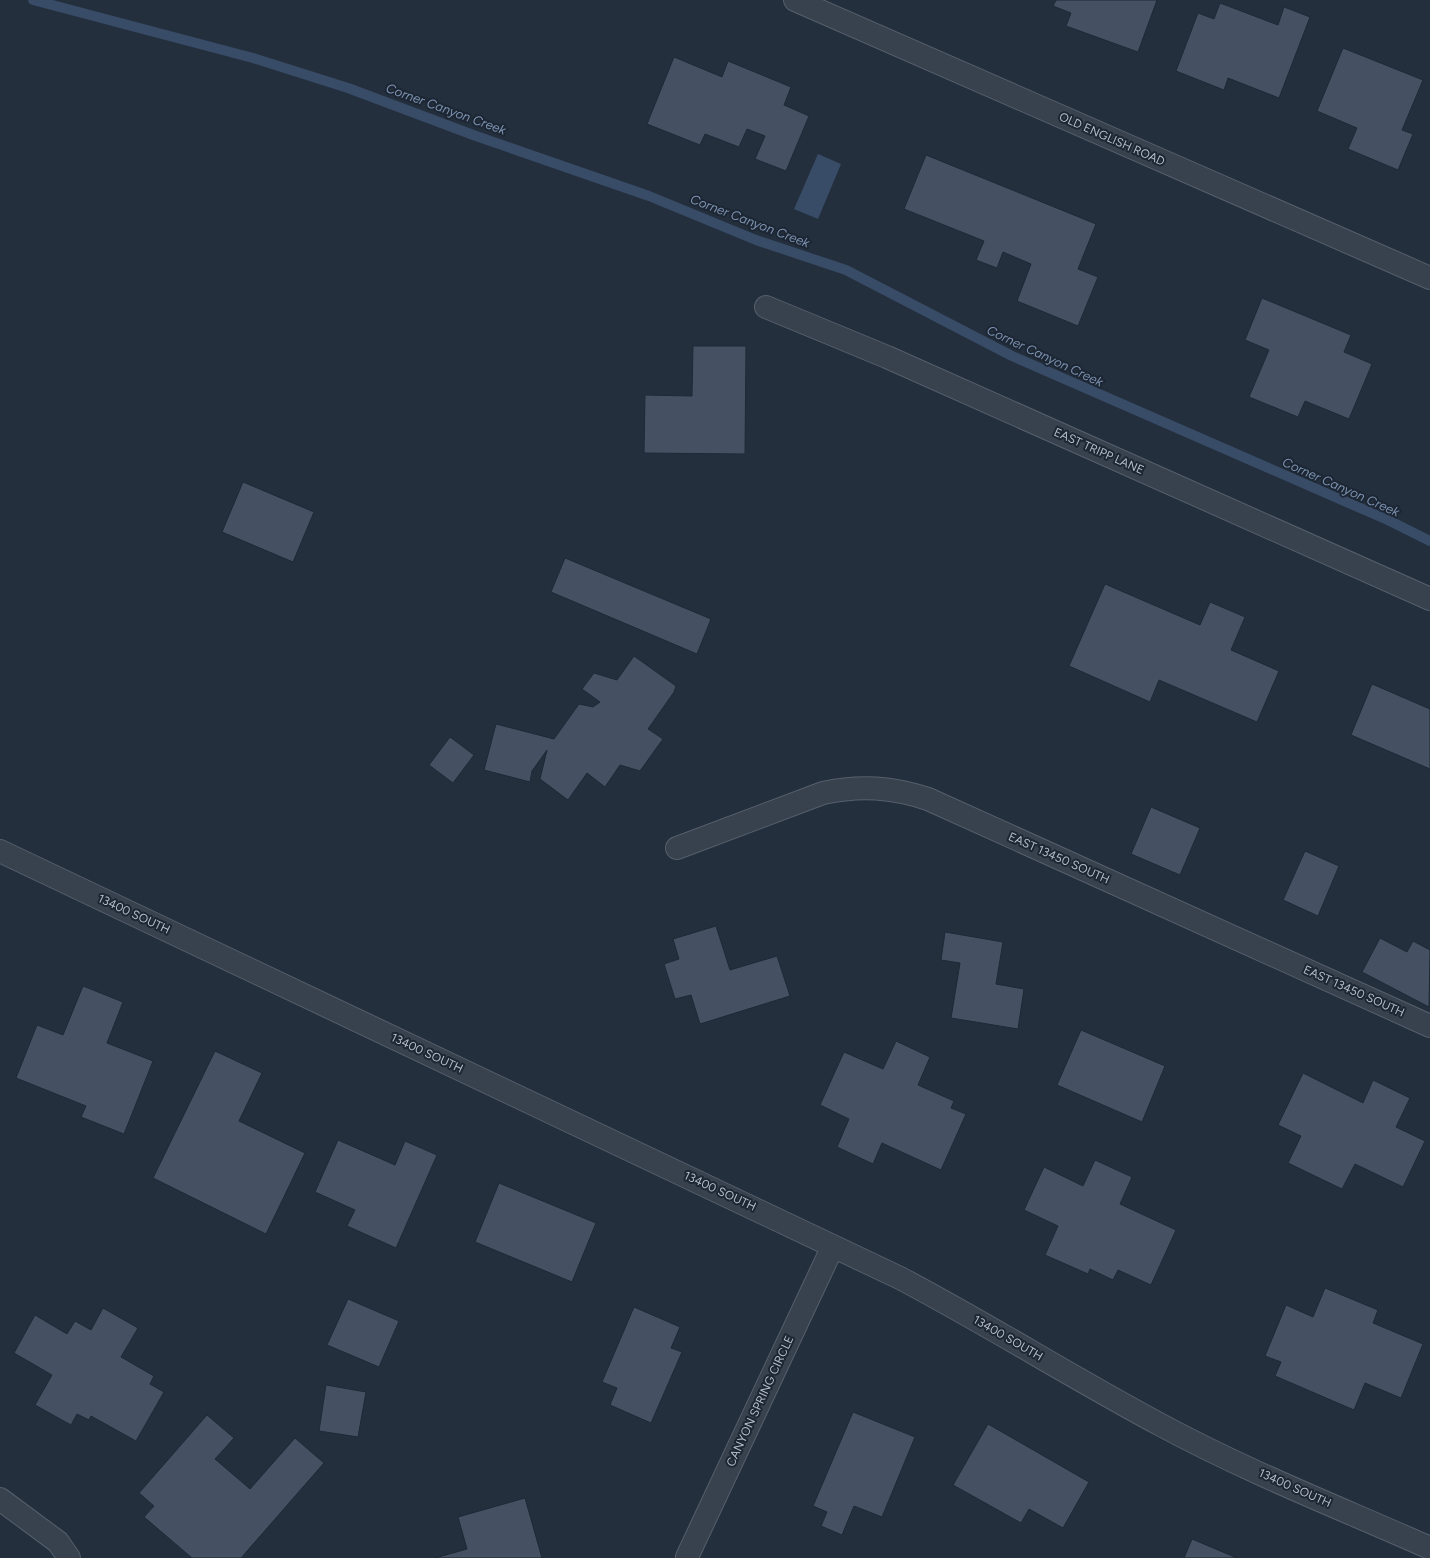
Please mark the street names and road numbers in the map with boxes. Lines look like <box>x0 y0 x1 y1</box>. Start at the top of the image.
street label: OLD ENGLISH ROAD <box>1057 109 1167 169</box>
street label: EAST TRIPP LANE <box>1052 425 1146 477</box>
street label: EAST 13450 SOUTH <box>1006 829 1112 887</box>
street label: 13400 SOUTH <box>96 891 172 937</box>
street label: EAST 13450 SOUTH <box>1301 962 1407 1020</box>
street label: 13400 SOUTH <box>389 1030 465 1076</box>
street label: 13400 SOUTH <box>682 1168 758 1214</box>
street label: 13400 SOUTH <box>971 1312 1045 1364</box>
street label: CANYON SPRING CIRCLE <box>723 1333 797 1469</box>
street label: 13400 SOUTH <box>1257 1466 1333 1510</box>

